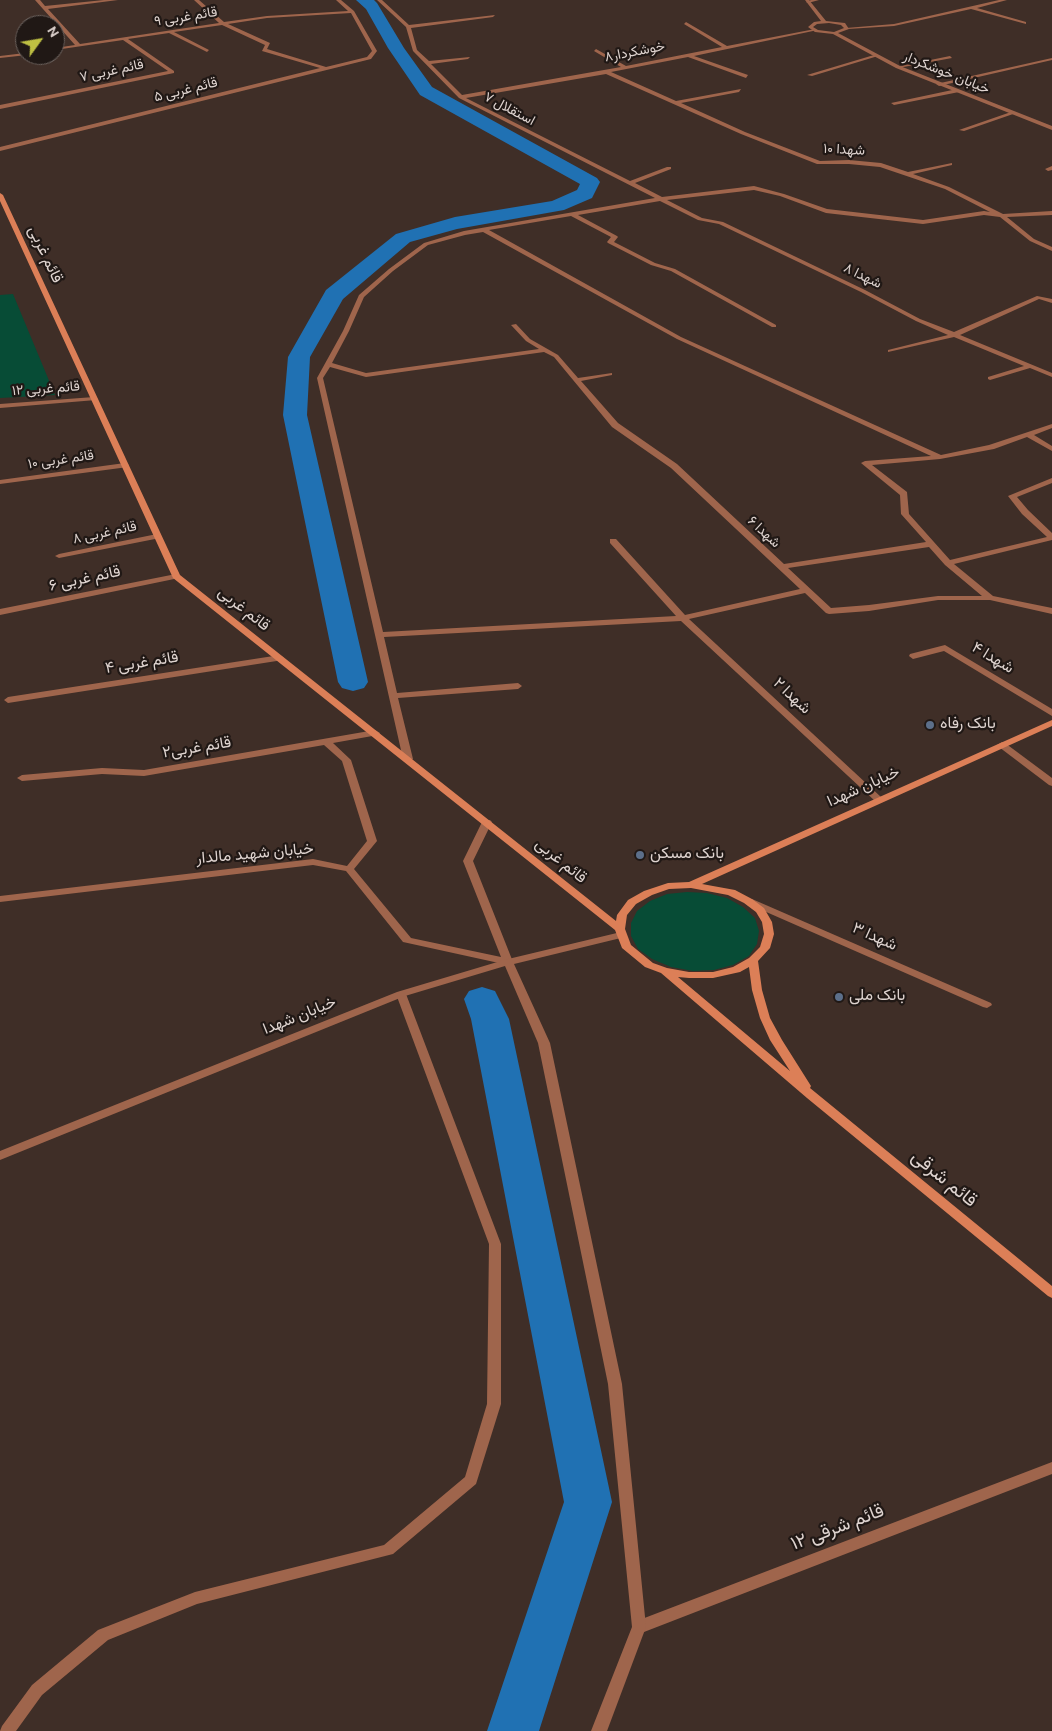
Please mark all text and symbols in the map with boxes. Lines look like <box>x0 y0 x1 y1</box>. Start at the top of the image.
street label: قائم غربی ۹ <box>153 5 219 31</box>
north arrow <box>15 15 65 65</box>
text: N <box>42 24 62 41</box>
street label: خوشکردار۸ <box>603 39 667 67</box>
street label: خیابان خوشکردار <box>900 49 992 99</box>
street label: قائم غربی ۷ <box>78 57 146 87</box>
street label: قائم غربی ۵ <box>152 75 220 107</box>
street label: استقلال ۷ <box>481 90 537 130</box>
street label: شهدا ۱۰ <box>823 142 865 160</box>
street label: قائم غربی <box>22 223 66 287</box>
street label: شهدا ۸ <box>840 261 884 293</box>
street label: قائم غربی ۱۲ <box>11 379 81 401</box>
street label: قائم غربی ۱۰ <box>27 448 95 474</box>
street label: شهدا ۶ <box>743 514 783 552</box>
street label: قائم غربی ۸ <box>71 519 139 549</box>
street label: قائم غربی ۶ <box>48 563 122 597</box>
street label: قائم غربی <box>213 584 273 636</box>
street label: شهدا ۴ <box>967 639 1017 679</box>
street label: قائم غربی ۴ <box>104 649 180 679</box>
street label: شهدا ۲ <box>768 675 814 719</box>
place label: بانک رفاه <box>940 715 996 735</box>
marker: بانک رفاه <box>924 719 936 731</box>
street label: ۲قائم غربی <box>161 734 233 764</box>
street label: خیابان شهدا <box>825 764 903 812</box>
street label: قائم غربی <box>530 835 590 889</box>
street label: خیابان شهید مالدار <box>195 840 315 870</box>
place label: بانک مسکن <box>650 845 724 865</box>
marker: بانک مسکن <box>634 849 646 861</box>
street label: شهدا ۳ <box>849 920 899 956</box>
place label: بانک ملی <box>849 987 905 1007</box>
marker: بانک ملی <box>833 991 845 1003</box>
street label: خیابان شهدا <box>261 994 339 1040</box>
street label: قائم شرقی <box>906 1147 980 1213</box>
street label: قائم شرقی ۱۲ <box>788 1501 888 1557</box>

